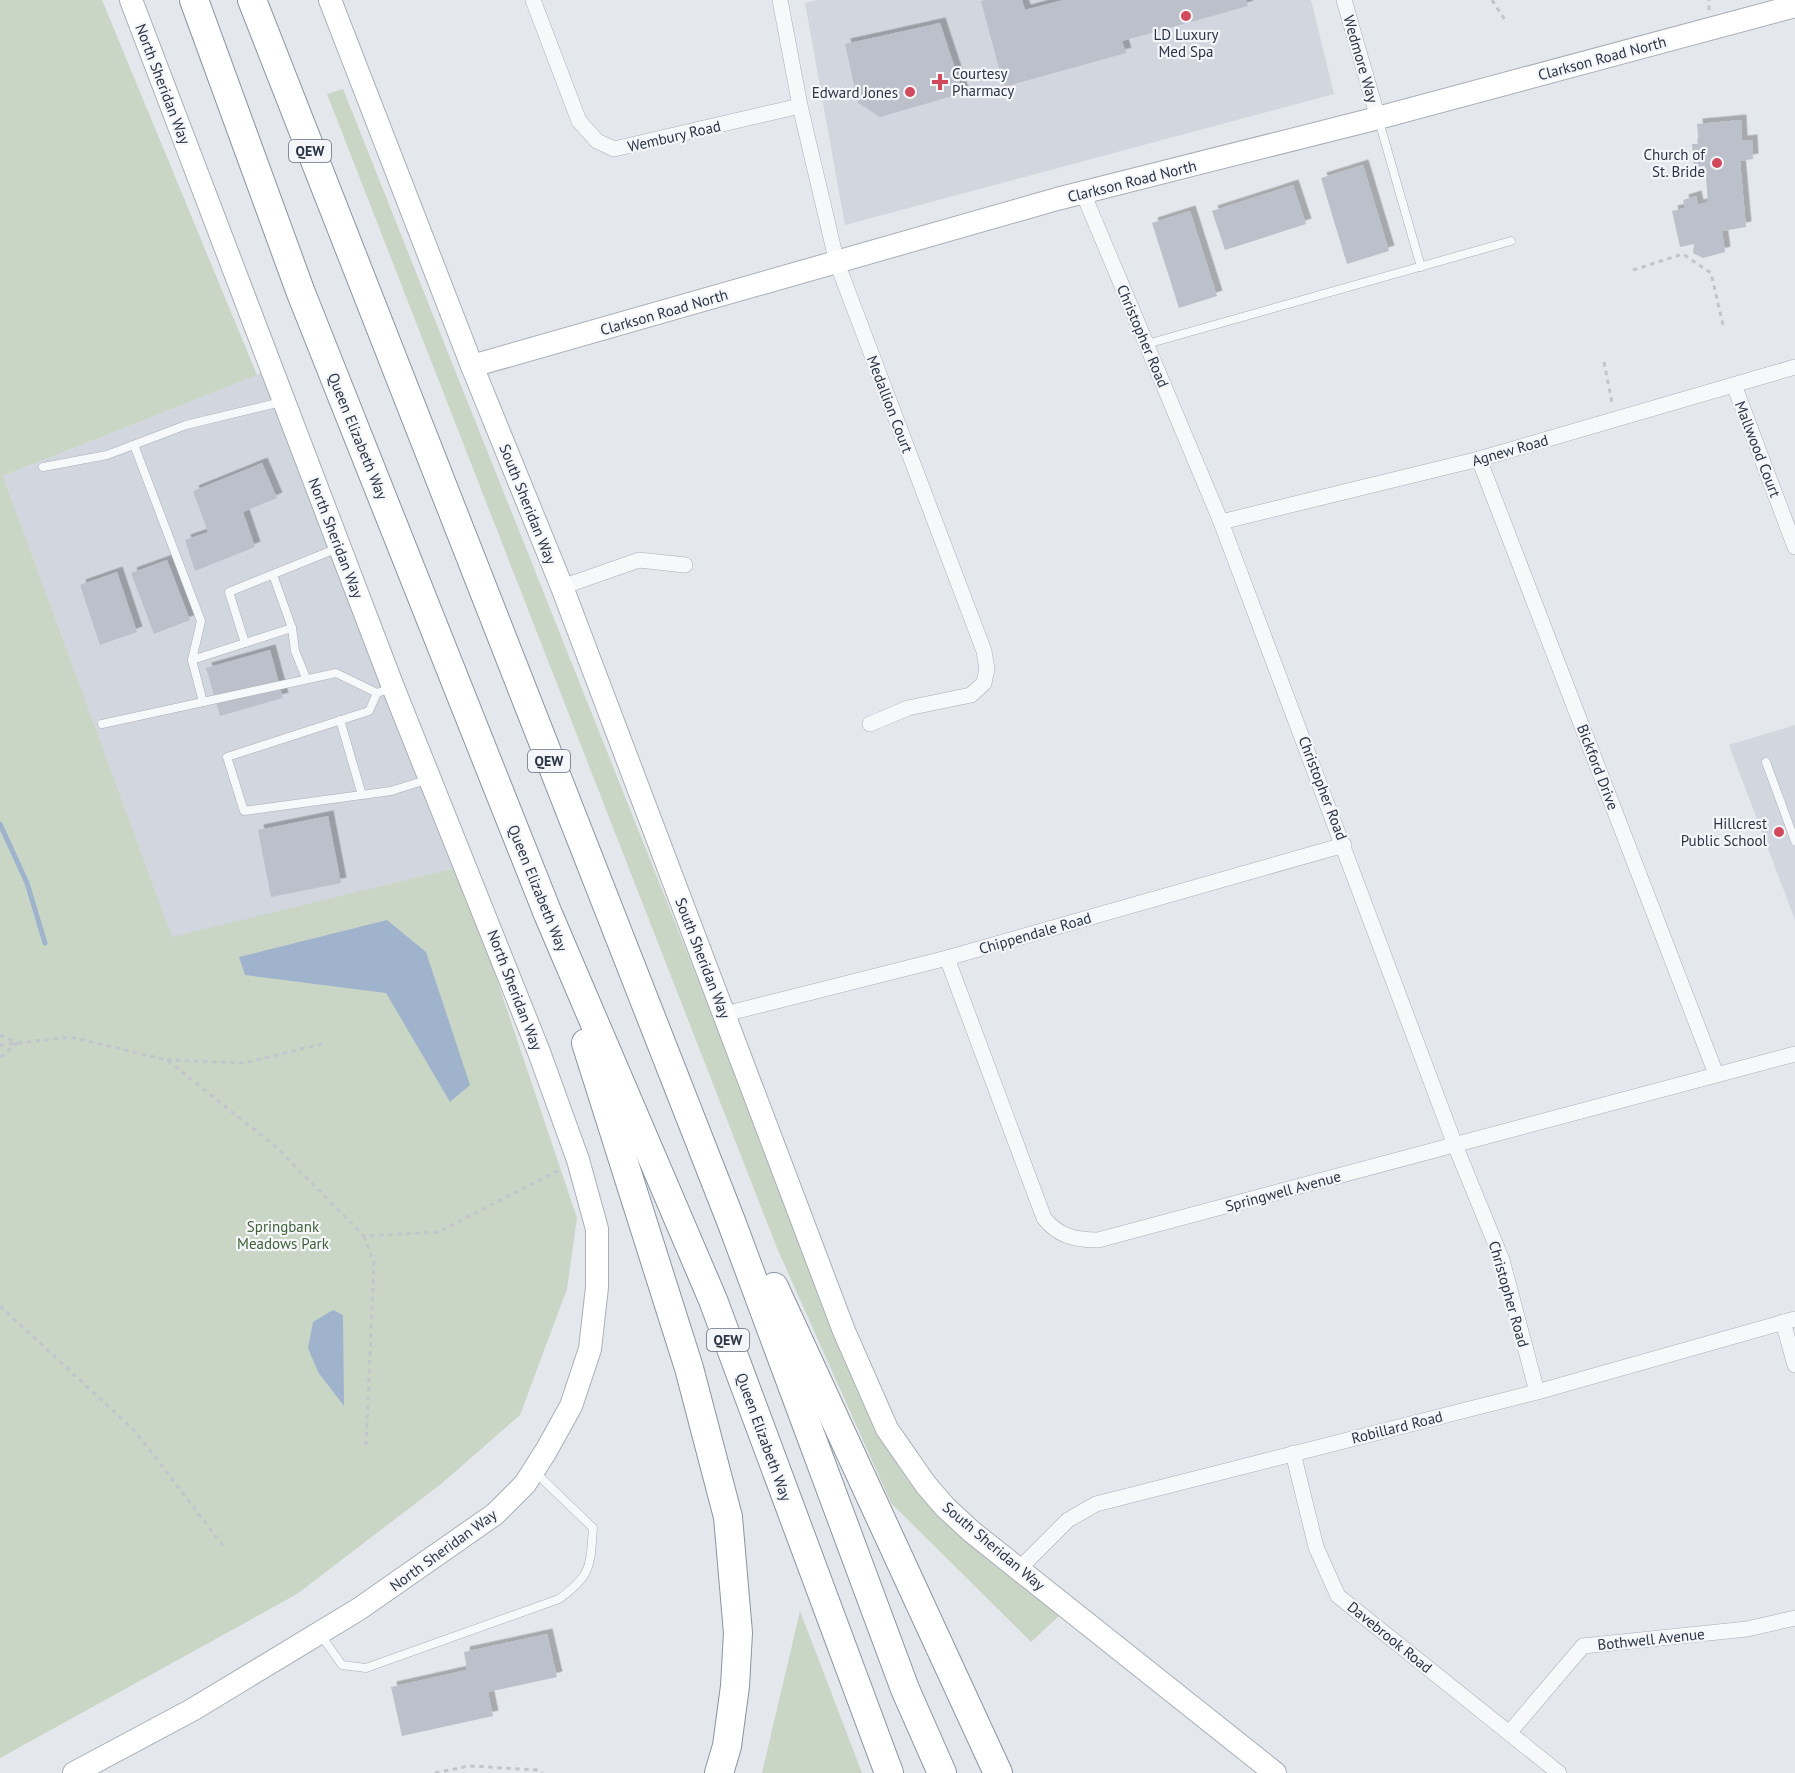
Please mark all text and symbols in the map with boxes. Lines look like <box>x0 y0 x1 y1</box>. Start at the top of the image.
marker: LD Luxury Med Spa <box>1179 9 1193 23</box>
street label: Wedmore Way <box>1339 13 1383 105</box>
street label: North Sheridan Way <box>131 21 195 147</box>
place label: LD Luxury Med Spa <box>1153 25 1219 61</box>
street label: Clarkson Road North <box>1536 32 1668 84</box>
place label: Courtesy Pharmacy <box>952 64 1014 100</box>
marker: Courtesy Pharmacy <box>933 75 947 89</box>
place label: Edward Jones <box>812 83 898 102</box>
marker: Edward Jones <box>903 85 917 99</box>
street label: Wembury Road <box>626 116 722 156</box>
road number: QEW <box>289 140 331 162</box>
place label: Church of St. Bride <box>1643 145 1706 181</box>
street label: Clarkson Road North <box>1066 156 1198 206</box>
marker: Church of St. Bride <box>1710 156 1724 170</box>
street label: Christopher Road <box>1113 282 1173 390</box>
street label: Clarkson Road North <box>598 285 730 339</box>
street label: Medallion Court <box>863 353 917 455</box>
street label: Queen Elizabeth Way <box>324 370 392 502</box>
street label: Mallwood Court <box>1731 398 1785 500</box>
street label: Agnew Road <box>1470 430 1550 470</box>
street label: South Sheridan Way <box>495 441 561 567</box>
street label: North Sheridan Way <box>304 475 368 601</box>
street label: Bickford Drive <box>1573 721 1623 813</box>
street label: Christopher Road <box>1294 733 1352 843</box>
road number: QEW <box>528 750 570 772</box>
place label: Hillcrest Public School <box>1681 814 1768 850</box>
street label: Queen Elizabeth Way <box>504 822 572 954</box>
marker: Hillcrest Public School <box>1772 825 1786 839</box>
street label: South Sheridan Way <box>671 895 735 1021</box>
street label: Chippendale Road <box>977 908 1093 958</box>
street label: North Sheridan Way <box>483 927 547 1053</box>
street label: Springwell Avenue <box>1223 1166 1343 1216</box>
park label: Springbank Meadows Park <box>237 1217 330 1253</box>
street label: Christopher Road <box>1485 1239 1533 1349</box>
road number: QEW <box>707 1329 749 1351</box>
street label: Queen Elizabeth Way <box>732 1370 796 1504</box>
street label: Robillard Road <box>1349 1406 1445 1448</box>
street label: South Sheridan Way <box>939 1498 1049 1594</box>
street label: North Sheridan Way <box>386 1505 500 1595</box>
street label: Davebrook Road <box>1344 1597 1436 1677</box>
street label: Bothwell Avenue <box>1596 1624 1706 1654</box>

